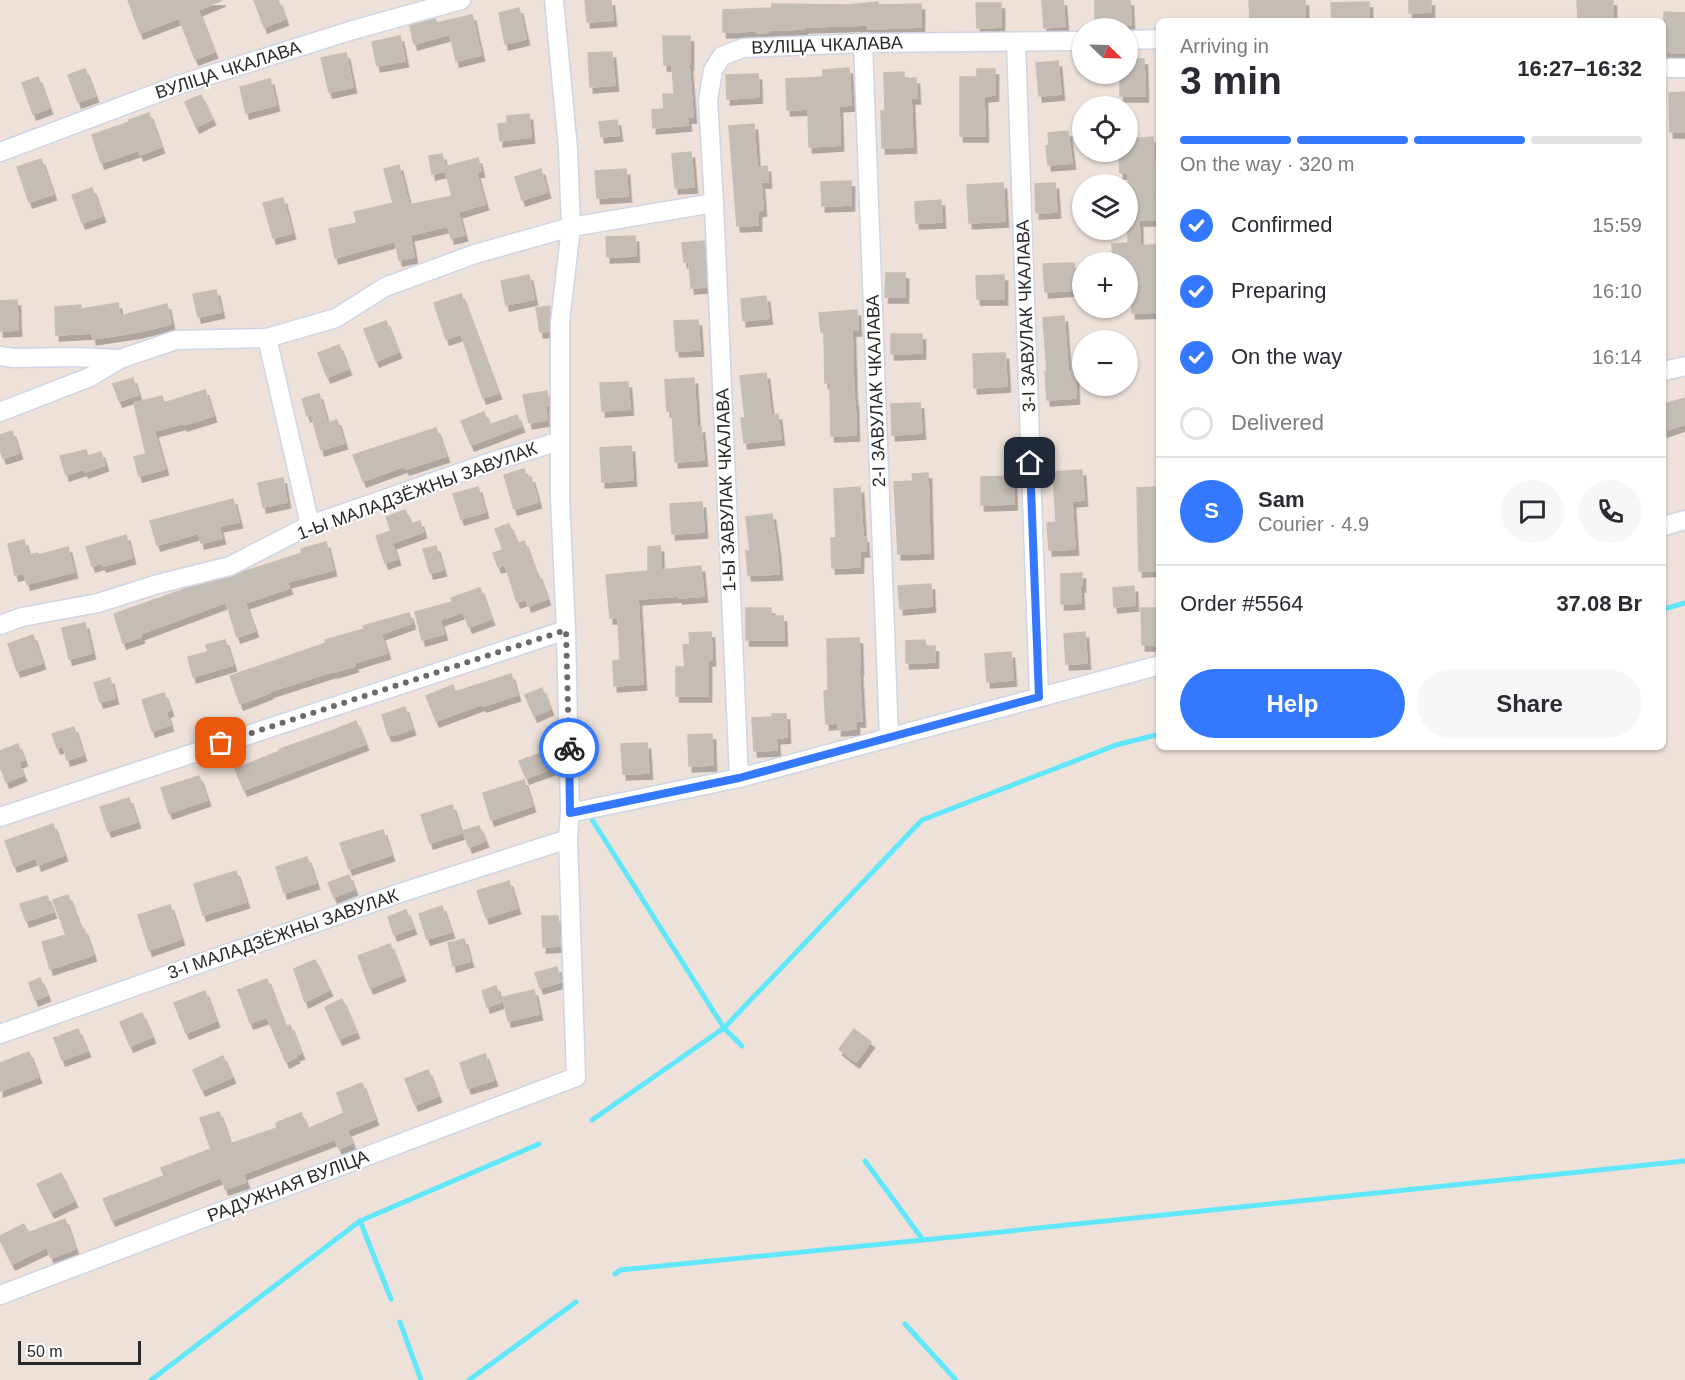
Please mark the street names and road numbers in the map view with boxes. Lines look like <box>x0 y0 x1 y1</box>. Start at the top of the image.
street label: ВУЛІЦА ЧКАЛАВА <box>751 32 903 58</box>
street label: ВУЛІЦА ЧКАЛАВА <box>153 37 303 103</box>
street label: 3-І ЗАВУЛАК ЧКАЛАВА <box>1013 219 1039 413</box>
street label: 2-І ЗАВУЛАК ЧКАЛАВА <box>863 294 889 488</box>
street label: 1-Ы ЗАВУЛАК ЧКАЛАВА <box>712 388 740 592</box>
street label: 1-Ы МАЛАДЗЁЖНЫ ЗАВУЛАК <box>294 438 540 544</box>
street label: 3-І МАЛАДЗЁЖНЫ ЗАВУЛАК <box>165 885 402 983</box>
street label: РАДУЖНАЯ ВУЛІЦА <box>204 1146 372 1226</box>

